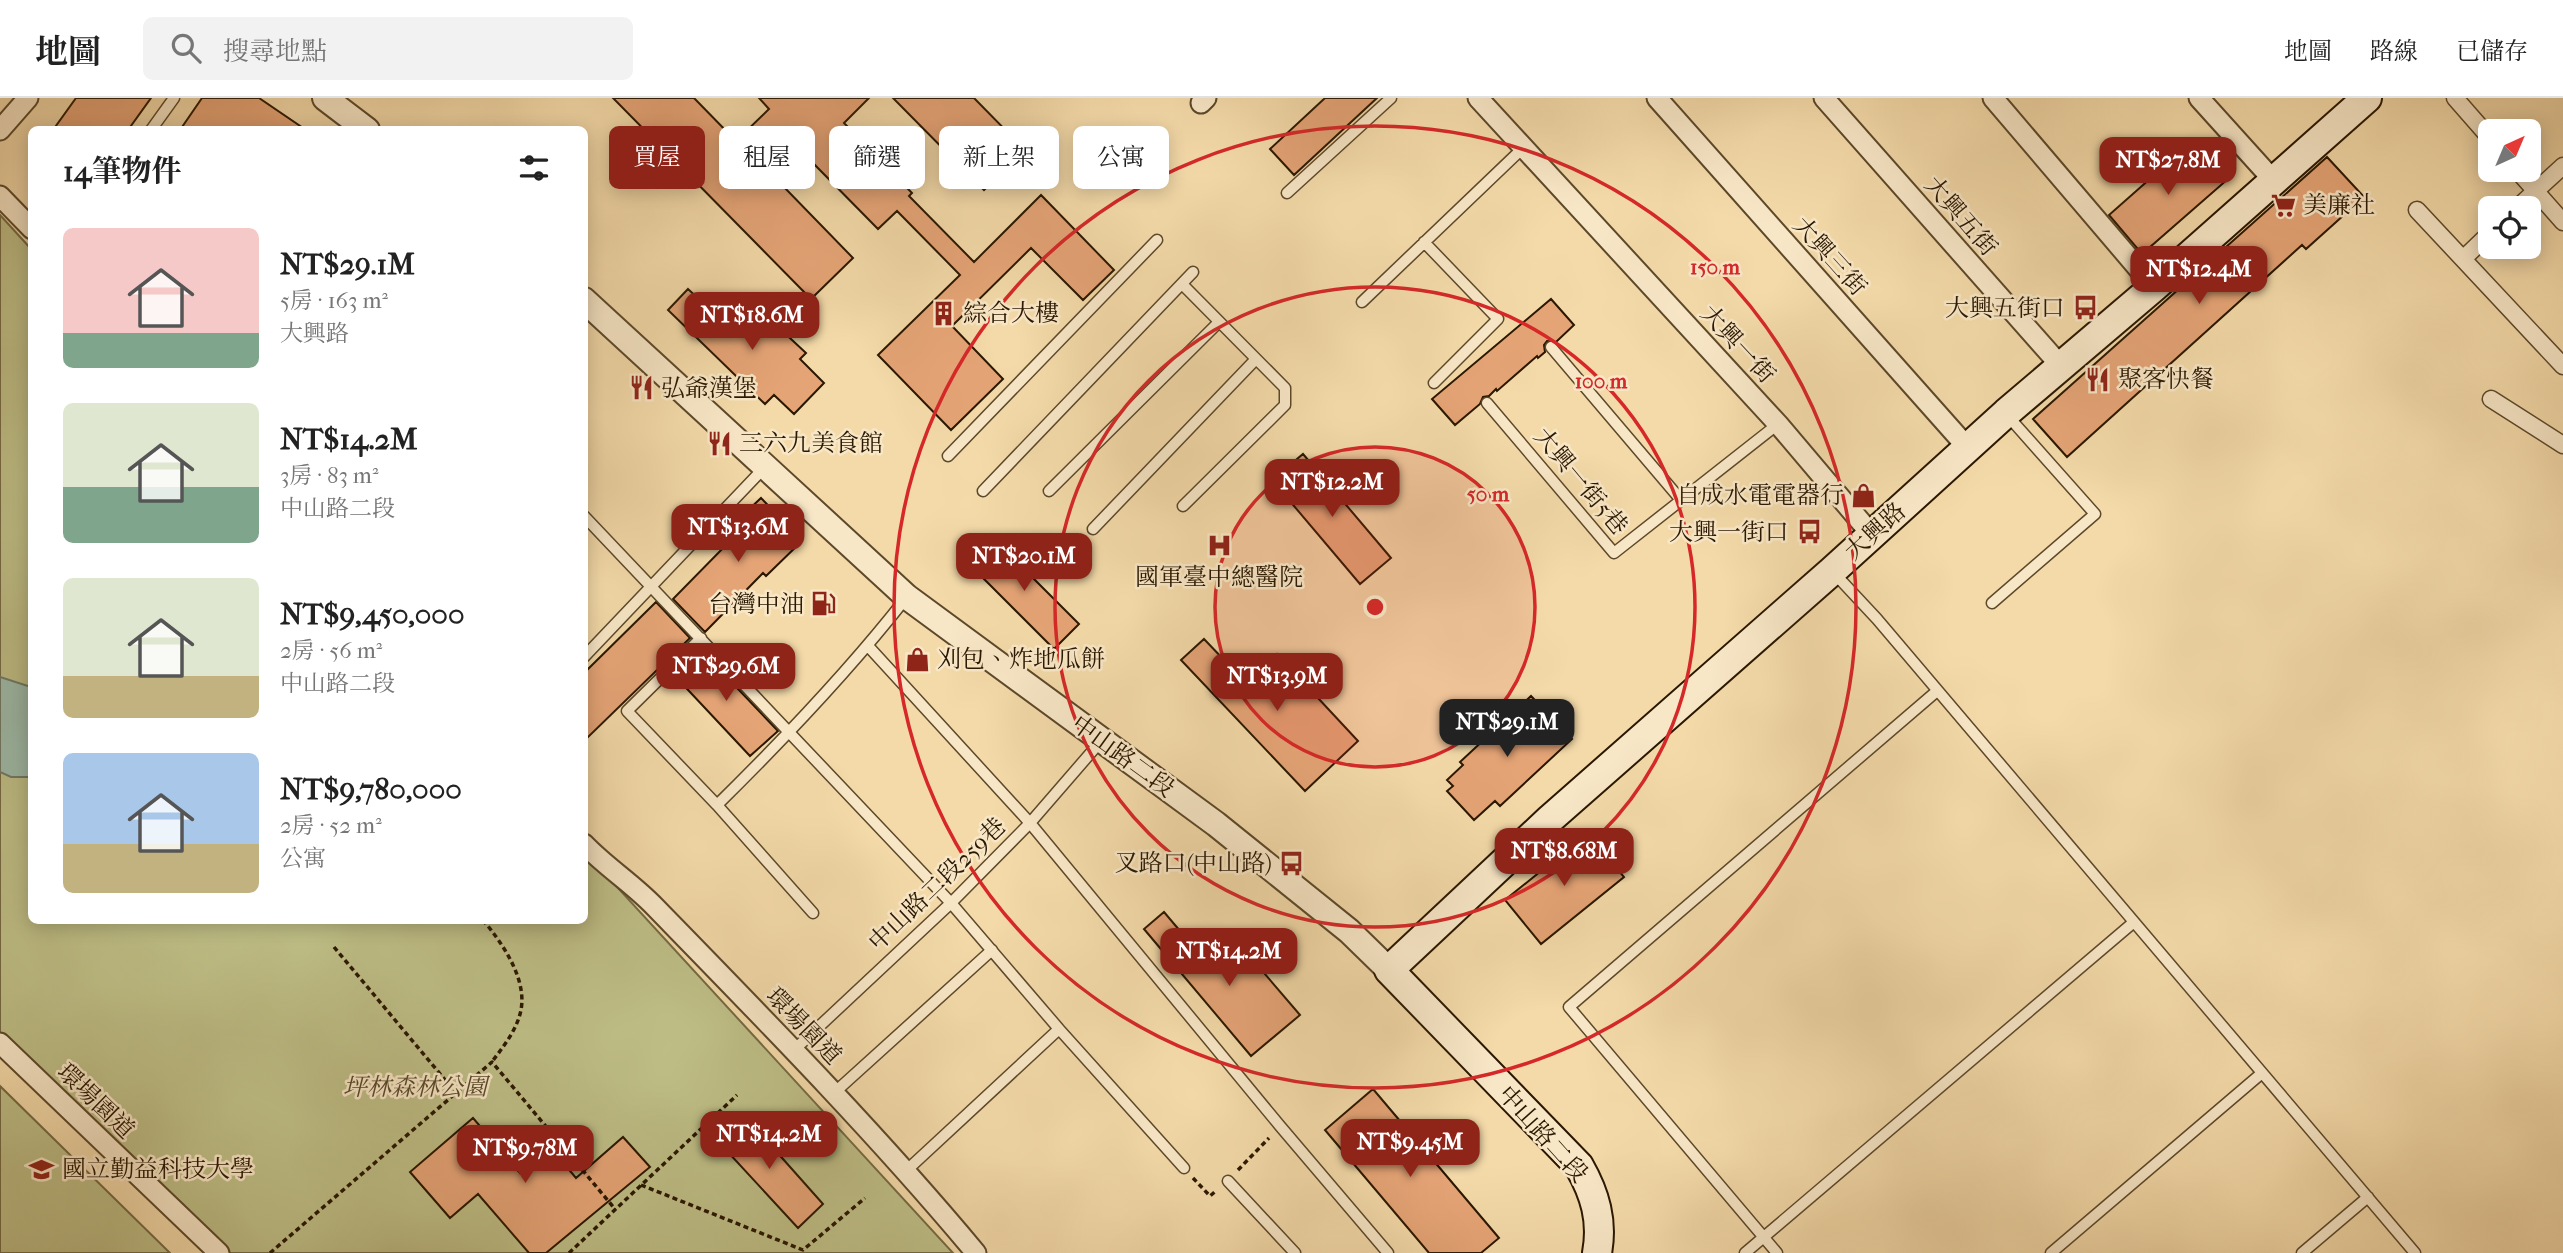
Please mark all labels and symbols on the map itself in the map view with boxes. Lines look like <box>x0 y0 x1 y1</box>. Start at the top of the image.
north arrow <box>2478 119 2541 182</box>
pin: NT$27.8M <box>2096 138 2240 197</box>
street label: 大興五街 <box>1919 171 2003 261</box>
supermarket icon: 美廉社 <box>2269 191 2297 219</box>
place label: 美廉社 <box>2303 191 2375 219</box>
street label: 大興三街 <box>1787 211 1873 301</box>
pin: NT$12.4M <box>2127 246 2271 306</box>
text: 150 m <box>1690 255 1741 279</box>
pin: NT$18.6M <box>680 292 824 352</box>
place label: 大興五街口 <box>1945 294 2065 322</box>
bus stop icon: 大興五街口 <box>2071 294 2099 322</box>
building icon: 綜合大樓 <box>929 299 957 327</box>
place label: 綜合大樓 <box>963 299 1059 327</box>
street label: 大興一街 <box>1695 299 1781 389</box>
restaurant icon: 聚客快餐 <box>2084 365 2112 393</box>
place label: 聚客快餐 <box>2118 365 2214 393</box>
text: 100 m <box>1575 369 1628 393</box>
restaurant icon: 弘爺漢堡 <box>627 374 655 402</box>
place label: 弘爺漢堡 <box>661 374 757 402</box>
street label: 大興一街5巷 <box>1528 422 1634 540</box>
restaurant icon: 三六九美食館 <box>705 429 733 457</box>
place label: 三六九美食館 <box>739 429 883 457</box>
pin: NT$12.2M <box>1260 460 1404 519</box>
place label: 自成水電電器行 <box>1676 481 1844 509</box>
shop icon: 自成水電電器行 <box>1850 481 1878 509</box>
text: 50 m <box>1467 482 1510 506</box>
street label: 大興路 <box>1839 497 1911 565</box>
pin: NT$13.6M <box>666 504 810 564</box>
place label: 大興一街口 <box>1669 518 1789 546</box>
bus stop icon: 大興一街口 <box>1795 518 1823 546</box>
hospital icon: 國軍臺中總醫院 <box>1205 532 1233 560</box>
pin: NT$20.1M <box>952 533 1096 593</box>
place label: 國軍臺中總醫院 <box>1135 563 1303 591</box>
place label: 台灣中油 <box>708 590 804 618</box>
fuel station icon: 台灣中油 <box>810 590 838 618</box>
centre of rings <box>1363 595 1387 619</box>
pin: NT$29.6M <box>654 644 798 703</box>
shop icon: 刈包、炸地瓜餅 <box>903 645 931 673</box>
place label: 刈包、炸地瓜餅 <box>937 645 1105 673</box>
pin: NT$13.9M <box>1205 654 1349 713</box>
pin: NT$29.1M <box>1435 700 1579 759</box>
street label: 中山路二段 <box>1066 709 1180 803</box>
street label: 中山路二段259巷 <box>863 812 1011 956</box>
pin: NT$8.68M <box>1492 828 1636 888</box>
place label: 叉路口(中山路) <box>1115 849 1272 877</box>
bus stop icon: 叉路口(中山路) <box>1278 849 1306 877</box>
pin: NT$14.2M <box>1157 928 1301 988</box>
street label: 環場園道 <box>761 982 847 1070</box>
street label: 環場園道 <box>52 1058 140 1144</box>
park label: 坪林森林公園 <box>343 1073 491 1101</box>
street label: 中山路二段 <box>1492 1080 1594 1188</box>
pin: NT$14.2M <box>697 1112 841 1171</box>
pin: NT$9.45M <box>1338 1119 1482 1179</box>
pin: NT$9.78M <box>453 1126 597 1185</box>
school or university icon: 國立勤益科技大學 <box>28 1155 56 1183</box>
place label: 國立勤益科技大學 <box>62 1155 254 1183</box>

